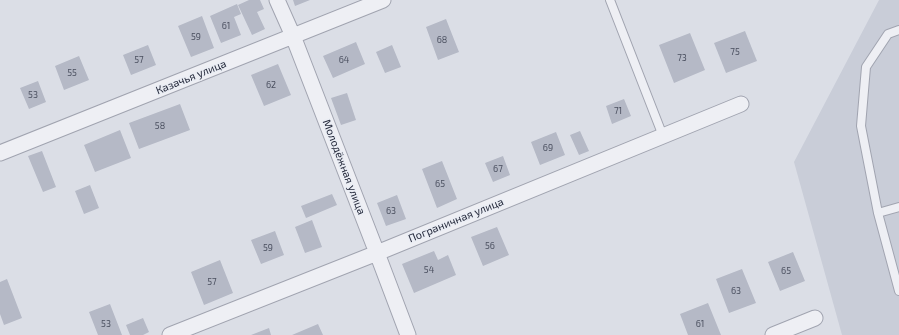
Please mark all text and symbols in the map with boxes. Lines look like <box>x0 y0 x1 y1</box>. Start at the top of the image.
house number: 61 <box>222 21 230 31</box>
house number: 59 <box>191 32 201 42</box>
house number: 68 <box>437 35 447 45</box>
house number: 75 <box>730 47 740 57</box>
house number: 73 <box>677 53 687 63</box>
house number: 57 <box>134 55 144 65</box>
house number: 64 <box>339 55 349 65</box>
street label: Казачья улица <box>154 57 228 97</box>
house number: 55 <box>67 68 77 78</box>
house number: 62 <box>266 80 276 90</box>
house number: 53 <box>28 90 38 100</box>
house number: 71 <box>614 106 622 116</box>
street label: Молодёжная улица <box>320 118 368 216</box>
house number: 58 <box>155 121 165 131</box>
house number: 69 <box>543 143 553 153</box>
house number: 67 <box>493 164 503 174</box>
house number: 65 <box>435 179 445 189</box>
street label: Пограничная улица <box>406 195 506 245</box>
house number: 63 <box>386 206 396 216</box>
house number: 56 <box>485 241 495 251</box>
house number: 59 <box>263 243 273 253</box>
house number: 54 <box>424 265 434 275</box>
house number: 65 <box>781 266 791 276</box>
house number: 57 <box>207 277 217 287</box>
house number: 63 <box>731 286 741 296</box>
house number: 53 <box>101 319 111 329</box>
house number: 61 <box>696 319 704 329</box>

